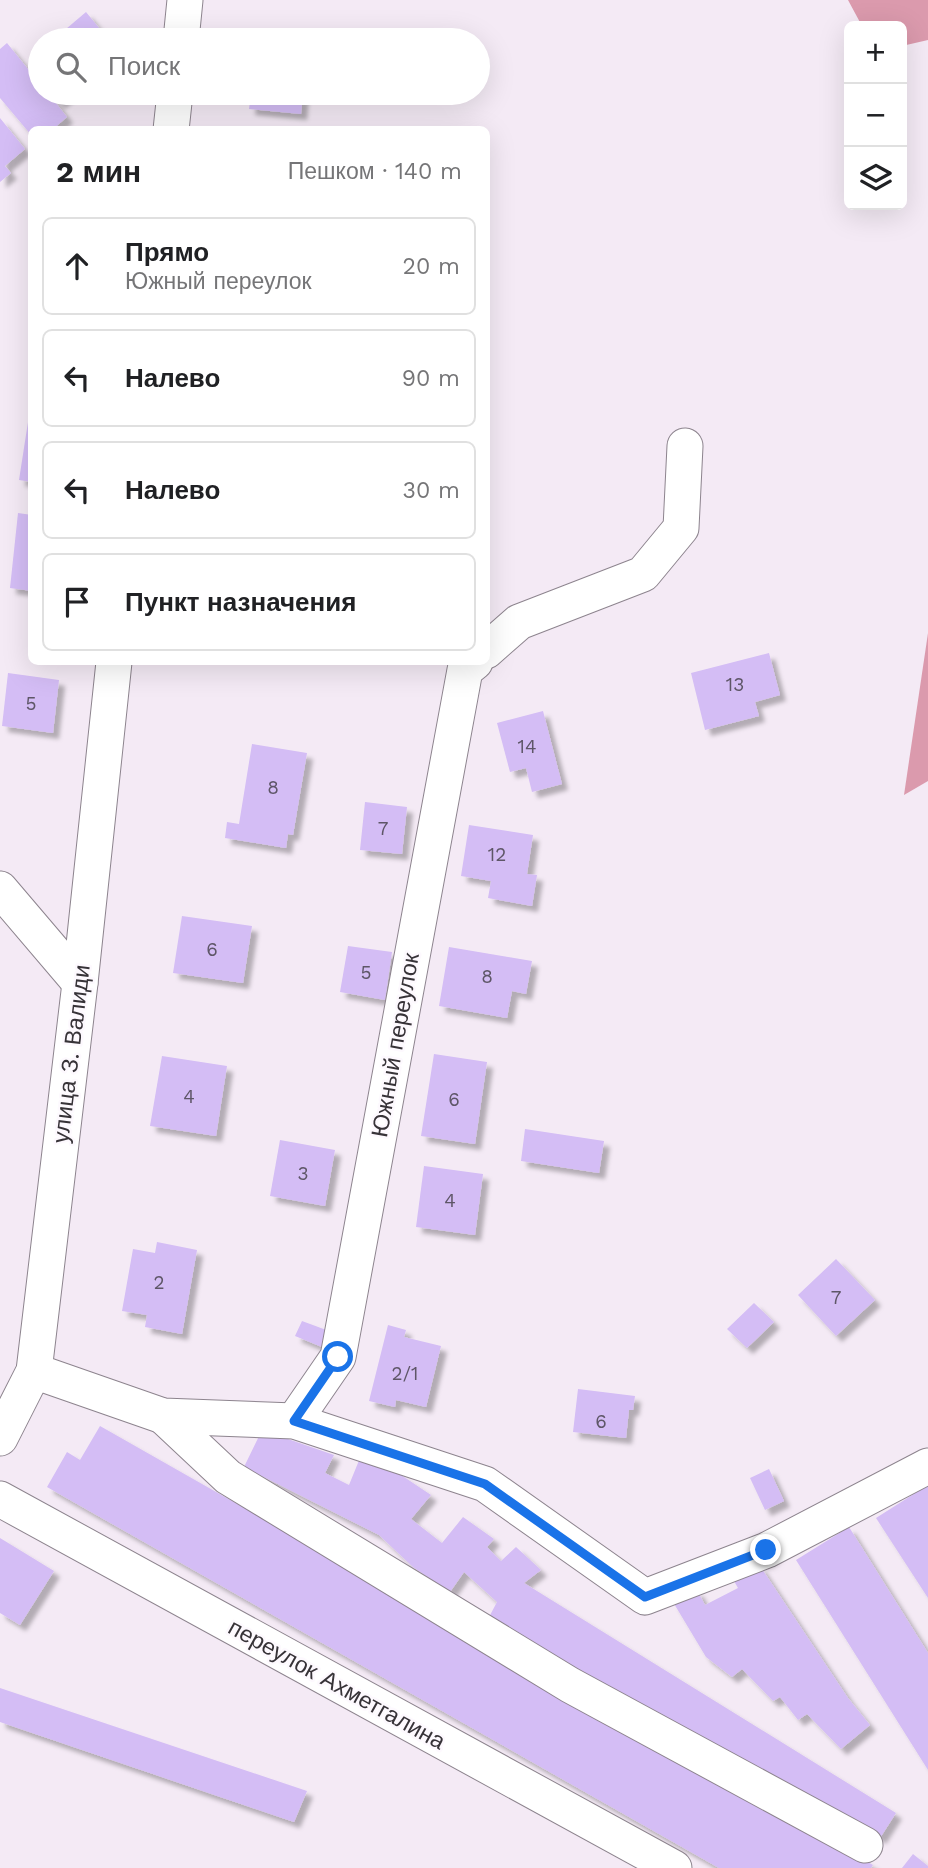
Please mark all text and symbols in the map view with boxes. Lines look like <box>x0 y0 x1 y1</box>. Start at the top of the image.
map controls <box>844 21 907 210</box>
button: + <box>844 21 907 84</box>
search box <box>28 28 490 105</box>
icon: search <box>52 48 90 86</box>
text: Поиск <box>108 51 180 81</box>
button: − <box>844 84 907 147</box>
button: layers <box>844 147 907 210</box>
text: 2 мин <box>56 154 141 189</box>
text: Пешком · 140 m <box>288 158 462 185</box>
text: Прямо <box>125 237 209 267</box>
icon: ahead <box>58 247 96 285</box>
text: 20 m <box>403 253 460 280</box>
text: Южный переулок <box>125 268 312 295</box>
icon: left <box>58 359 96 397</box>
text: Налево <box>125 363 220 393</box>
text: 90 m <box>402 365 460 392</box>
icon: left <box>58 471 96 509</box>
text: Налево <box>125 475 220 505</box>
text: 30 m <box>403 477 460 504</box>
icon: arrive <box>58 583 96 621</box>
text: Пункт назначения <box>125 587 356 617</box>
house number: 13 <box>726 673 744 696</box>
house number: 5 <box>25 692 37 715</box>
house number: 14 <box>517 735 537 758</box>
house number: 8 <box>267 776 279 799</box>
house number: 7 <box>378 817 388 840</box>
house number: 12 <box>488 843 506 866</box>
house number: 6 <box>206 938 218 961</box>
street label: Южный переулок <box>366 950 425 1139</box>
house number: 5 <box>360 961 372 984</box>
street label: улица З. Валиди <box>47 963 96 1145</box>
house number: 8 <box>481 965 493 988</box>
house number: 4 <box>183 1085 195 1108</box>
house number: 6 <box>448 1088 460 1111</box>
house number: 3 <box>297 1162 309 1185</box>
house number: 4 <box>444 1189 456 1212</box>
house number: 2 <box>153 1271 165 1294</box>
house number: 7 <box>831 1286 841 1309</box>
route start <box>322 1341 353 1372</box>
house number: 2/1 <box>392 1362 418 1385</box>
house number: 6 <box>595 1410 607 1433</box>
route end <box>750 1534 781 1565</box>
street label: переулок Ахметгалина <box>224 1614 450 1755</box>

